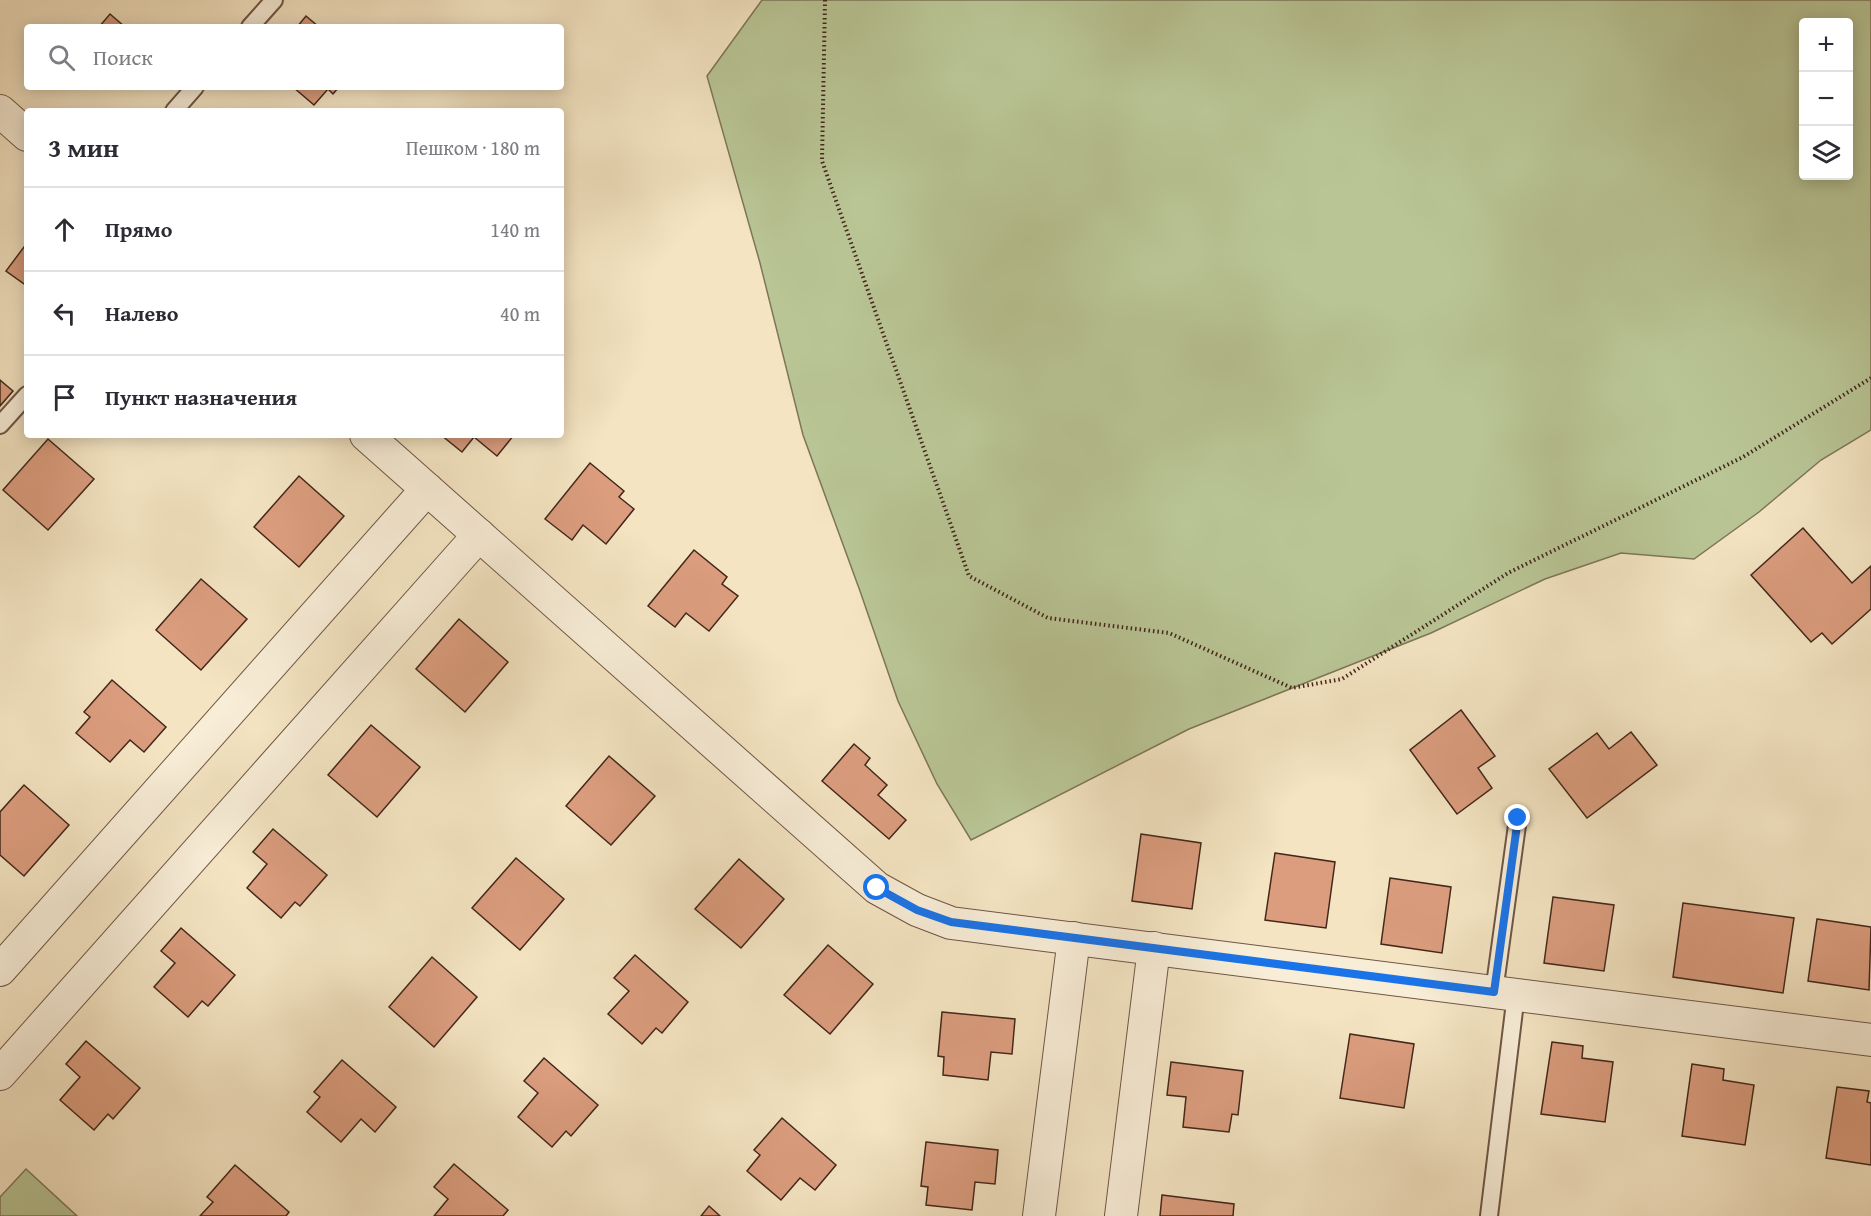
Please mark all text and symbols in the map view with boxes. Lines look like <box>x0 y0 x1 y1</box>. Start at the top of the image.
map controls <box>1799 18 1853 180</box>
button: + <box>1799 18 1853 72</box>
search box <box>24 24 564 90</box>
icon: search <box>45 41 78 74</box>
text: Поиск <box>93 41 153 73</box>
button: − <box>1799 72 1853 126</box>
button: layers <box>1799 126 1853 180</box>
text: 3 мин <box>48 128 119 167</box>
text: Пешком · 180 m <box>406 133 540 162</box>
icon: ahead <box>48 213 81 246</box>
text: Прямо <box>105 213 172 245</box>
text: 140 m <box>490 215 540 244</box>
icon: left <box>48 297 81 330</box>
text: Налево <box>105 297 178 329</box>
text: 40 m <box>500 299 540 328</box>
icon: arrive <box>48 381 81 414</box>
text: Пункт назначения <box>105 381 297 413</box>
route end <box>1504 804 1530 830</box>
route start <box>863 874 889 900</box>

